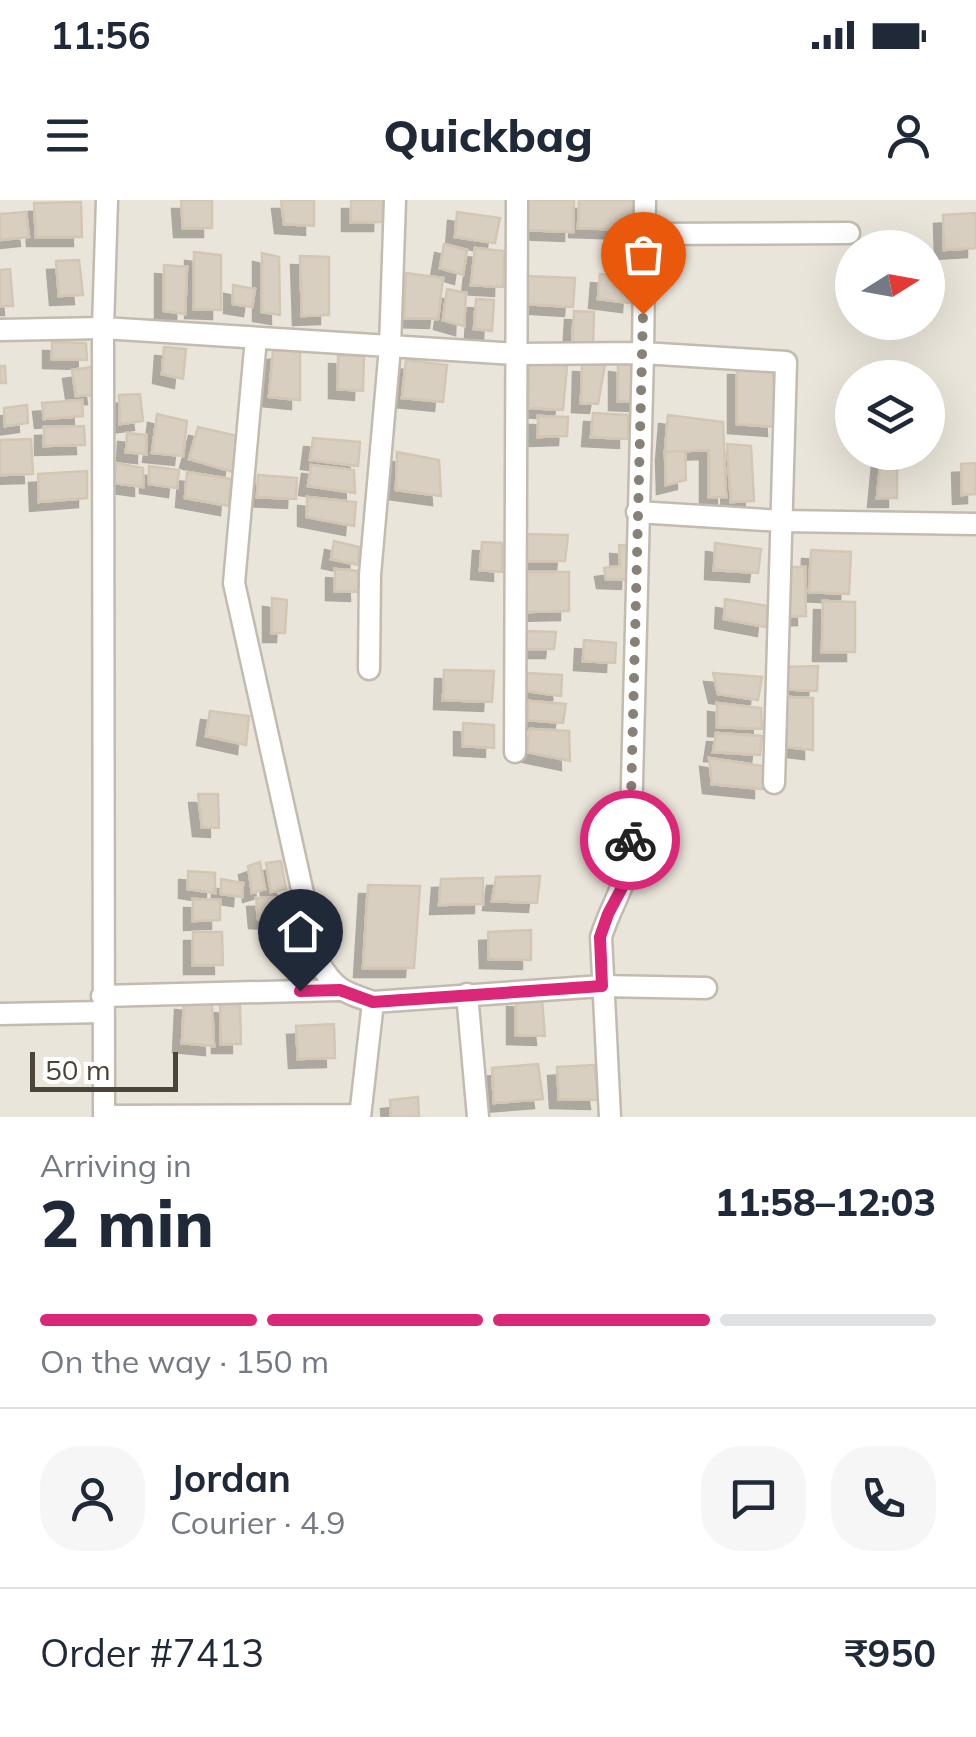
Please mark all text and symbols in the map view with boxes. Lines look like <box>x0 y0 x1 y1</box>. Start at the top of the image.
text: 11:56 <box>50 11 151 59</box>
text: Quickbag <box>383 107 593 163</box>
icon: menu <box>40 108 95 163</box>
icon: person <box>881 108 936 163</box>
pin <box>601 212 686 315</box>
icon: bag <box>616 227 671 282</box>
north arrow <box>835 230 945 340</box>
map controls <box>835 230 945 470</box>
button: layers <box>835 360 945 470</box>
courier <box>580 790 680 890</box>
icon: bike <box>603 813 658 868</box>
pin <box>258 889 343 992</box>
icon: home <box>273 904 328 959</box>
scale bar <box>30 1047 178 1091</box>
text: 50 m <box>45 1052 111 1087</box>
text: Arriving in <box>40 1145 192 1185</box>
text: 11:58–12:03 <box>715 1178 936 1226</box>
text: 2 min <box>40 1182 214 1263</box>
text: On the way · 150 m <box>40 1341 329 1381</box>
button: person <box>40 1446 145 1551</box>
button: chat <box>701 1446 806 1551</box>
button: phone <box>831 1446 936 1551</box>
text: Jordan <box>170 1454 291 1502</box>
text: Courier · 4.9 <box>170 1502 346 1542</box>
text: Order #7413 <box>40 1629 264 1677</box>
text: ₹950 <box>845 1629 936 1677</box>

